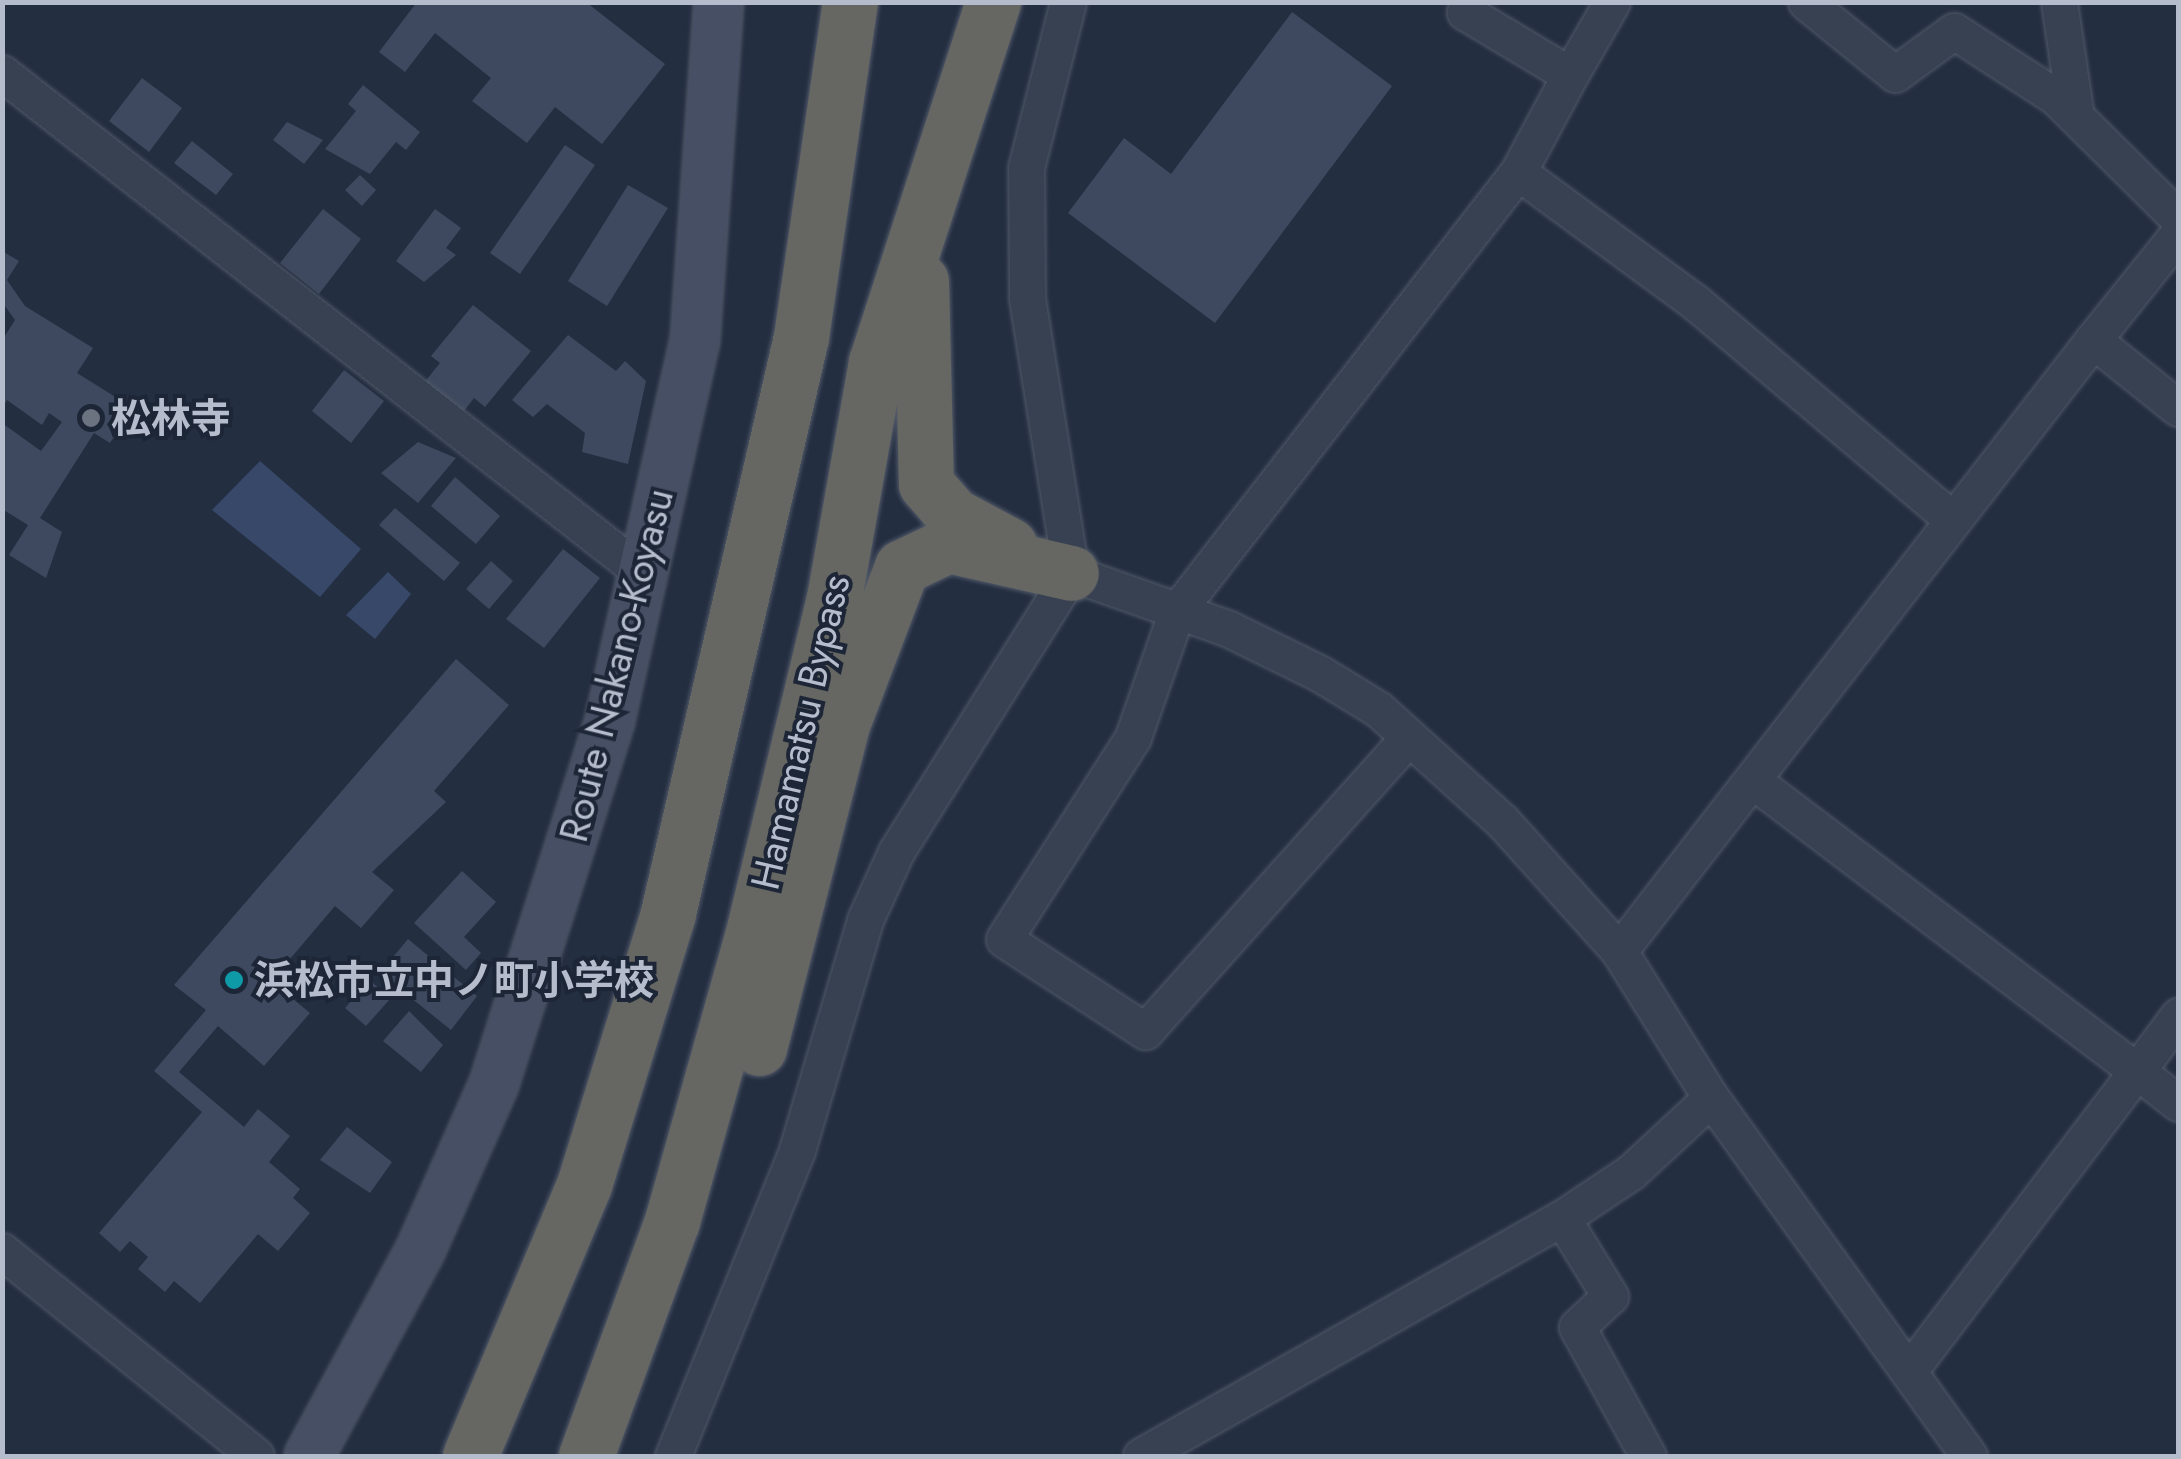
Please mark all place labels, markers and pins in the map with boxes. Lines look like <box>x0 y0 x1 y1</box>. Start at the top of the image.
place label: 松林寺 <box>111 394 231 442</box>
marker: 松林寺 <box>80 407 102 429</box>
place label: 浜松市立中ノ町小学校 <box>254 956 654 1004</box>
marker: 浜松市立中ノ町小学校 <box>223 969 245 991</box>

